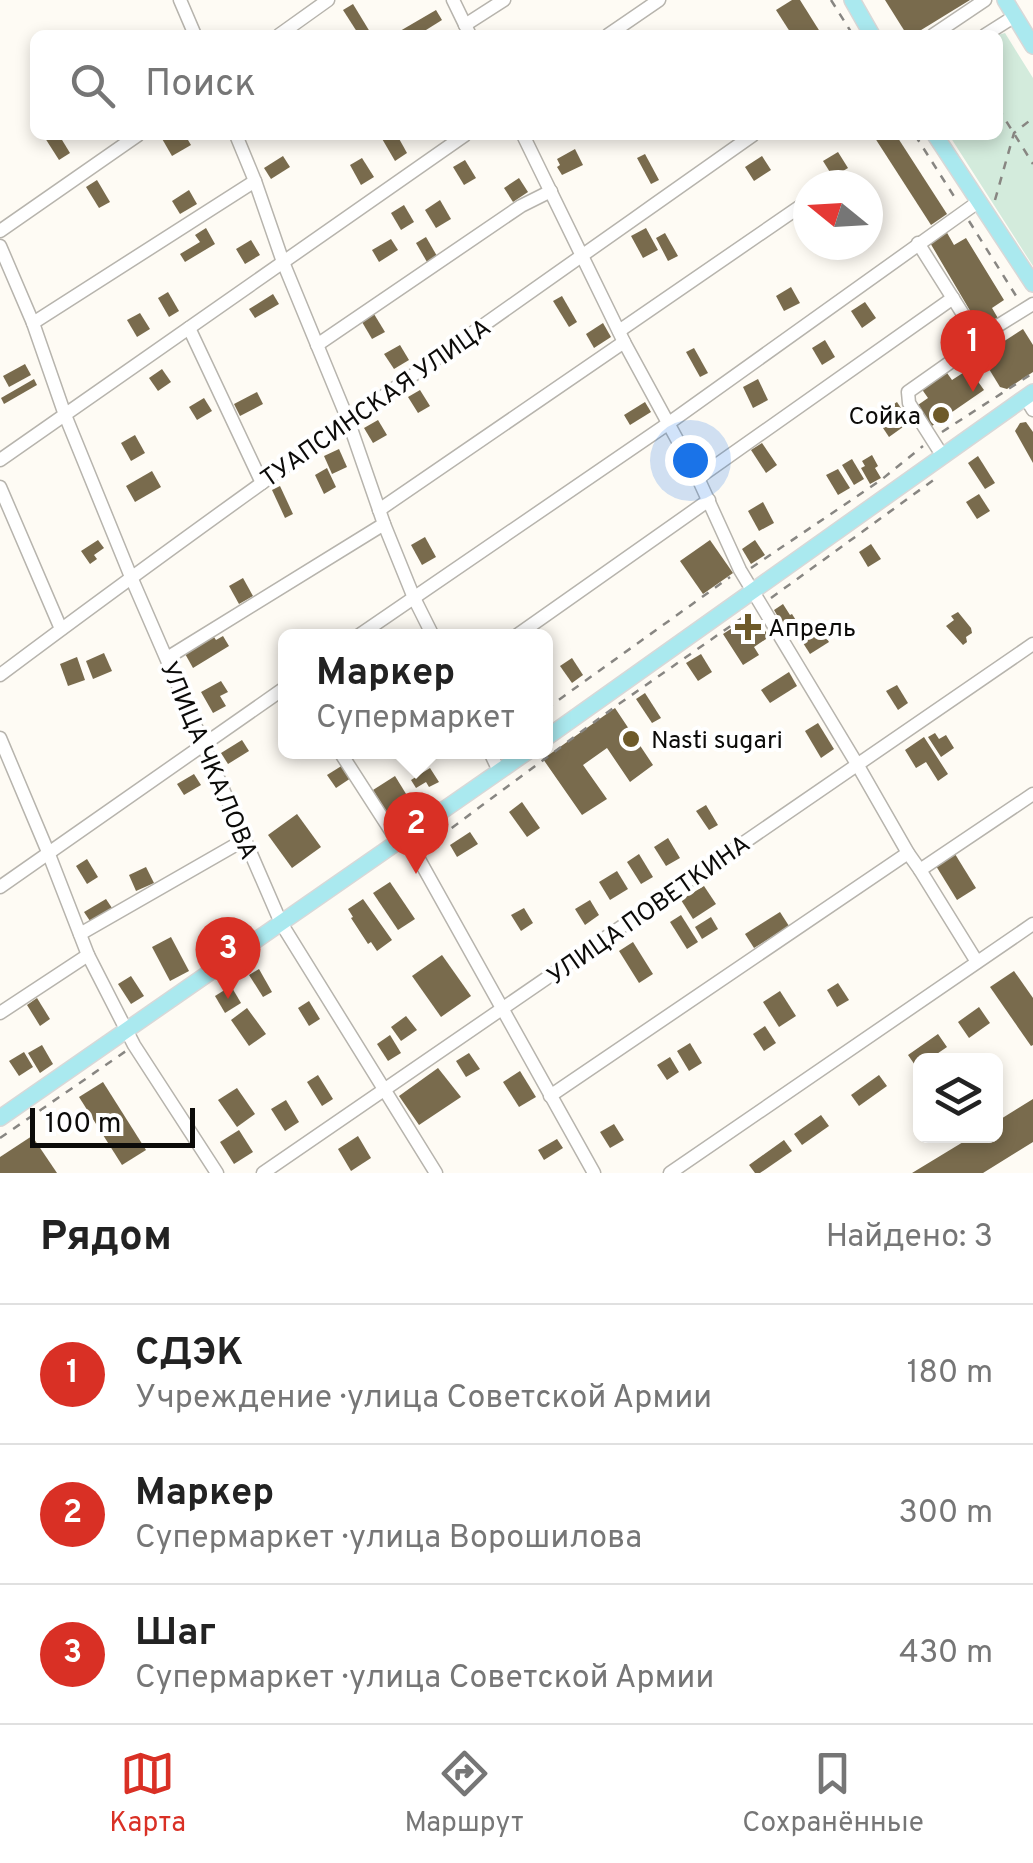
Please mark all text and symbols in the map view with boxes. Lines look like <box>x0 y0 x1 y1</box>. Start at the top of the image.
search box <box>30 30 1003 140</box>
icon: search <box>65 58 120 113</box>
text: Поиск <box>145 61 256 110</box>
north arrow <box>793 170 883 260</box>
pin: 1 <box>940 310 1006 392</box>
street label: ТУАПСИНСКАЯ УЛИЦА <box>255 313 498 496</box>
place label: Сойка <box>848 402 921 434</box>
marker: Сойка <box>930 404 952 426</box>
your location <box>665 435 716 486</box>
place label: Апрель <box>768 614 856 646</box>
marker: Апрель <box>737 616 759 638</box>
popup <box>278 629 553 759</box>
text: Маркер <box>316 650 455 699</box>
street label: УЛИЦА ЧКАЛОВА <box>151 657 263 865</box>
text: Супермаркет <box>316 699 515 739</box>
place label: Nasti sugari <box>651 726 783 758</box>
marker: Nasti sugari <box>620 728 642 750</box>
pin: 2 <box>384 792 448 874</box>
street label: УЛИЦА ПОВЕТКИНА <box>542 829 757 994</box>
pin: 3 <box>196 916 260 999</box>
map controls <box>913 1053 1003 1143</box>
button: layers <box>913 1053 1003 1143</box>
scale bar <box>30 1103 195 1148</box>
text: 100 m <box>45 1107 121 1143</box>
text: Рядом <box>40 1212 172 1265</box>
text: Найдено: 3 <box>826 1218 993 1258</box>
text: СДЭК <box>135 1330 243 1379</box>
text: 1 <box>66 1354 79 1394</box>
text: 180 m <box>907 1354 993 1394</box>
text: Учреждение · улица Советской Армии <box>135 1379 712 1419</box>
text: Маркер <box>135 1470 274 1519</box>
text: 2 <box>63 1494 82 1534</box>
text: 300 m <box>899 1494 993 1534</box>
text: Супермаркет · улица Ворошилова <box>135 1519 642 1559</box>
text: Шаг <box>135 1610 216 1659</box>
text: 3 <box>63 1634 82 1674</box>
text: 430 m <box>899 1634 993 1674</box>
text: Супермаркет · улица Советской Армии <box>135 1659 714 1699</box>
tab: Карта <box>109 1746 186 1842</box>
tab: Маршрут <box>404 1746 524 1842</box>
tab: Сохранённые <box>742 1746 924 1842</box>

